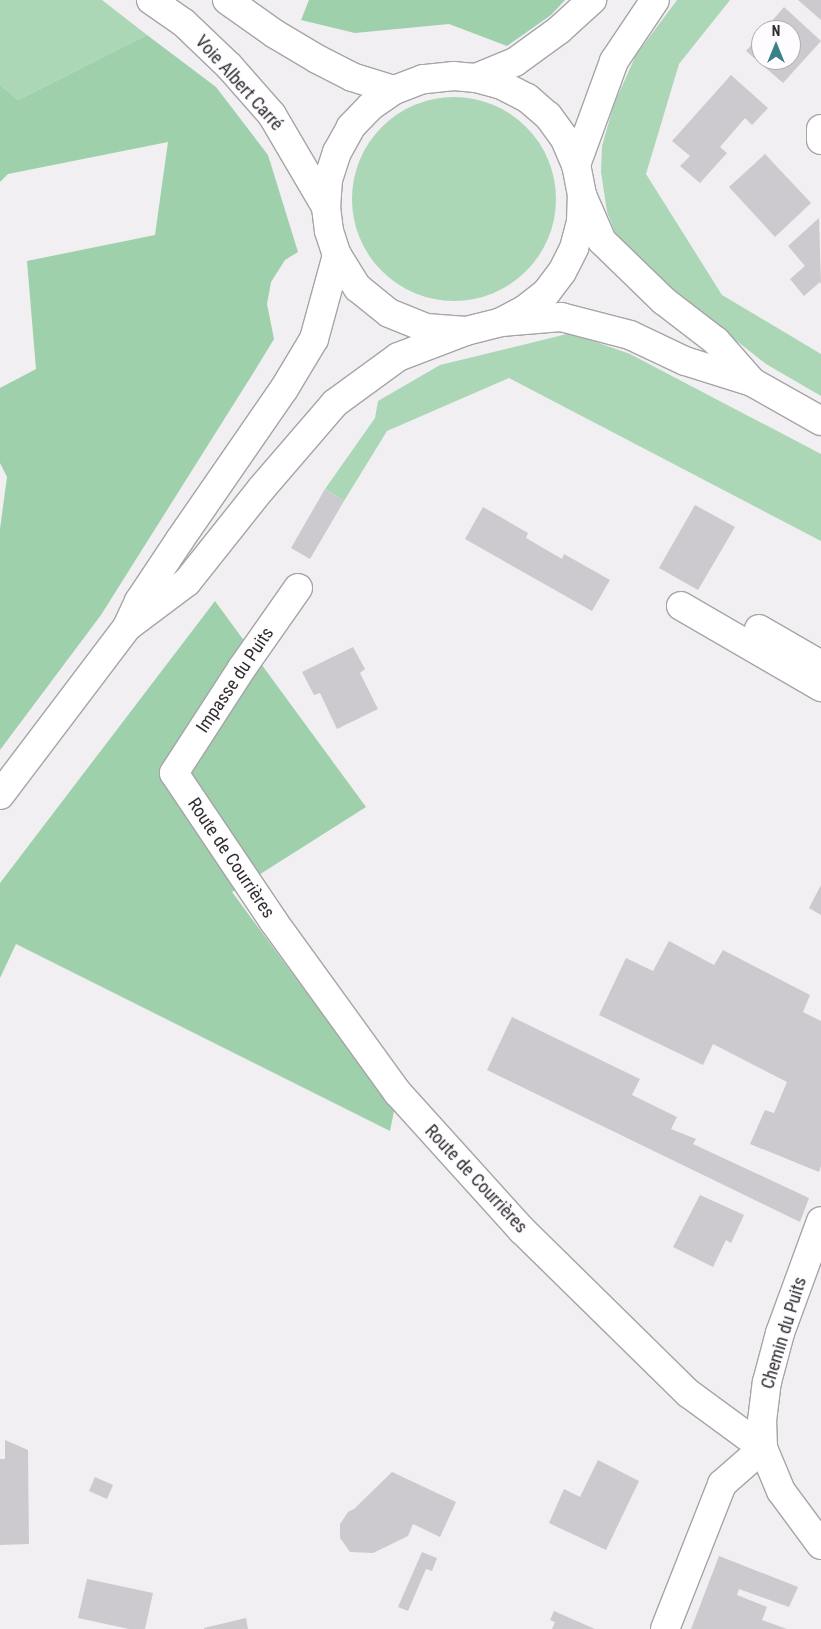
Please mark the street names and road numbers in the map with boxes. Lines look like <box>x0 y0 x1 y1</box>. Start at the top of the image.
street label: Voie Albert Carré <box>191 31 287 135</box>
street label: Impasse du Puits <box>192 623 278 737</box>
street label: Route de Courrières <box>183 794 279 922</box>
street label: Route de Courrières <box>420 1120 532 1238</box>
street label: Chemin du Puits <box>757 1274 811 1392</box>

